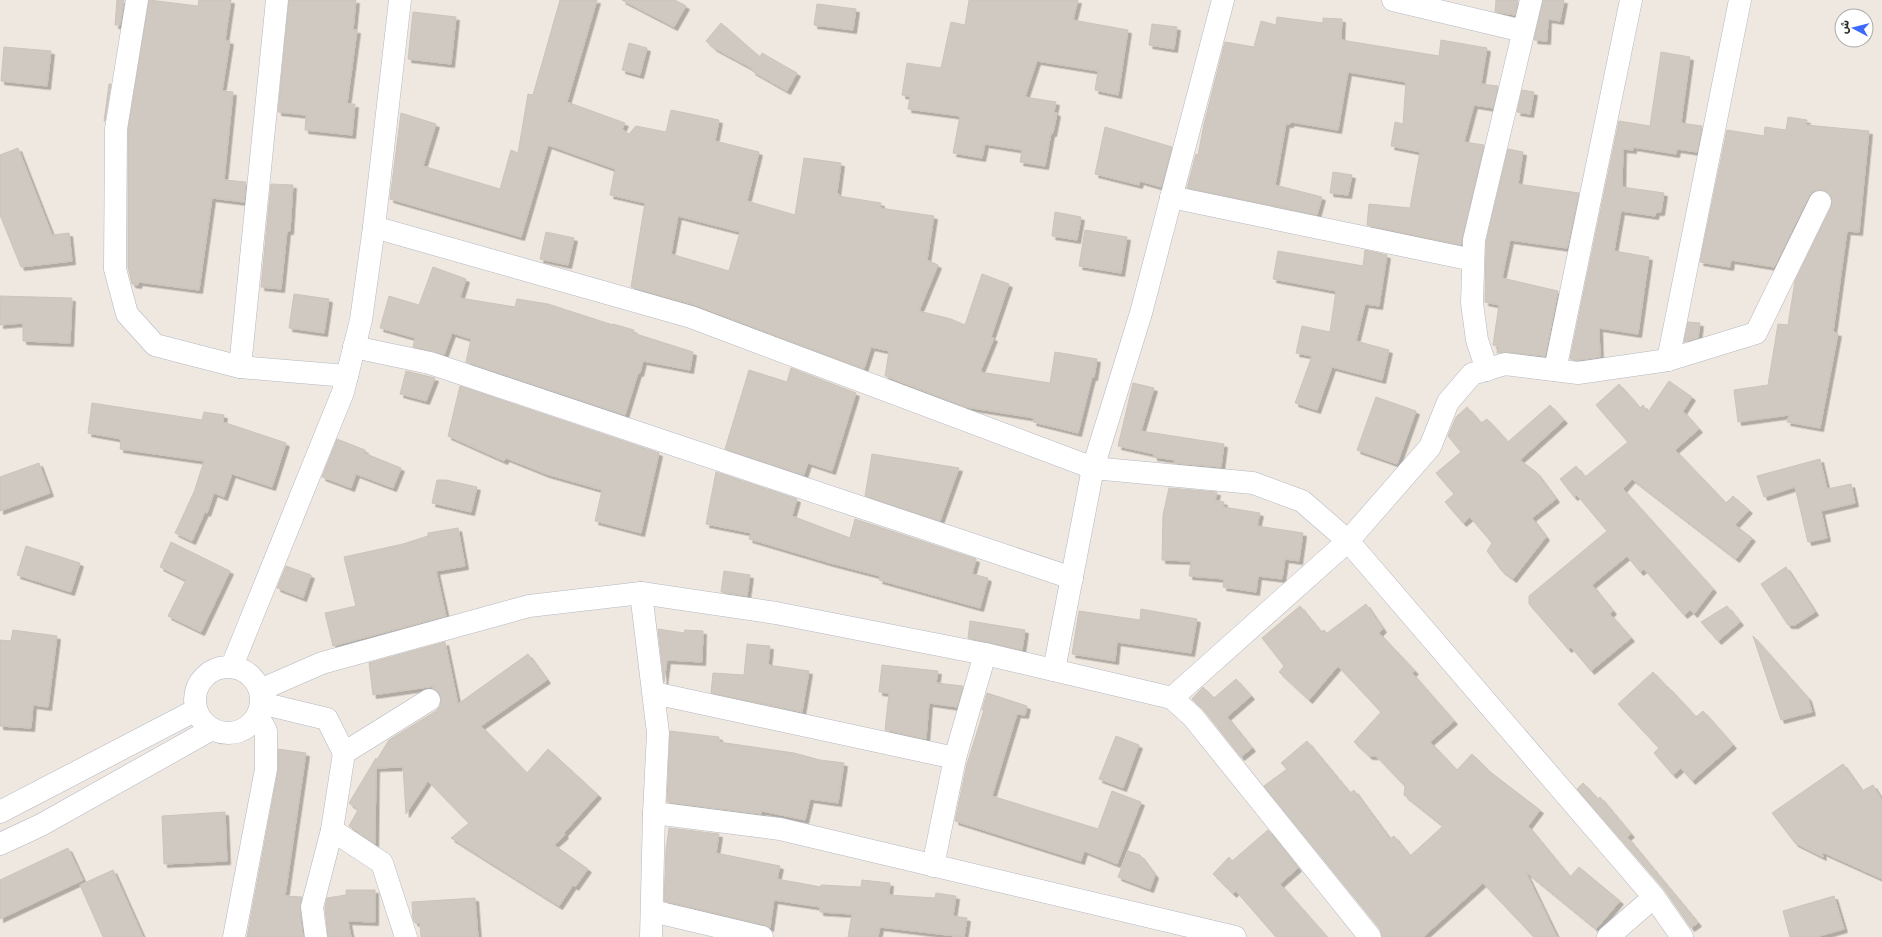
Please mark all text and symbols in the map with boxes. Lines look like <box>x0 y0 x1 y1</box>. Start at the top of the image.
north arrow <box>1834 8 1874 48</box>
text: ش <box>1837 19 1852 35</box>

